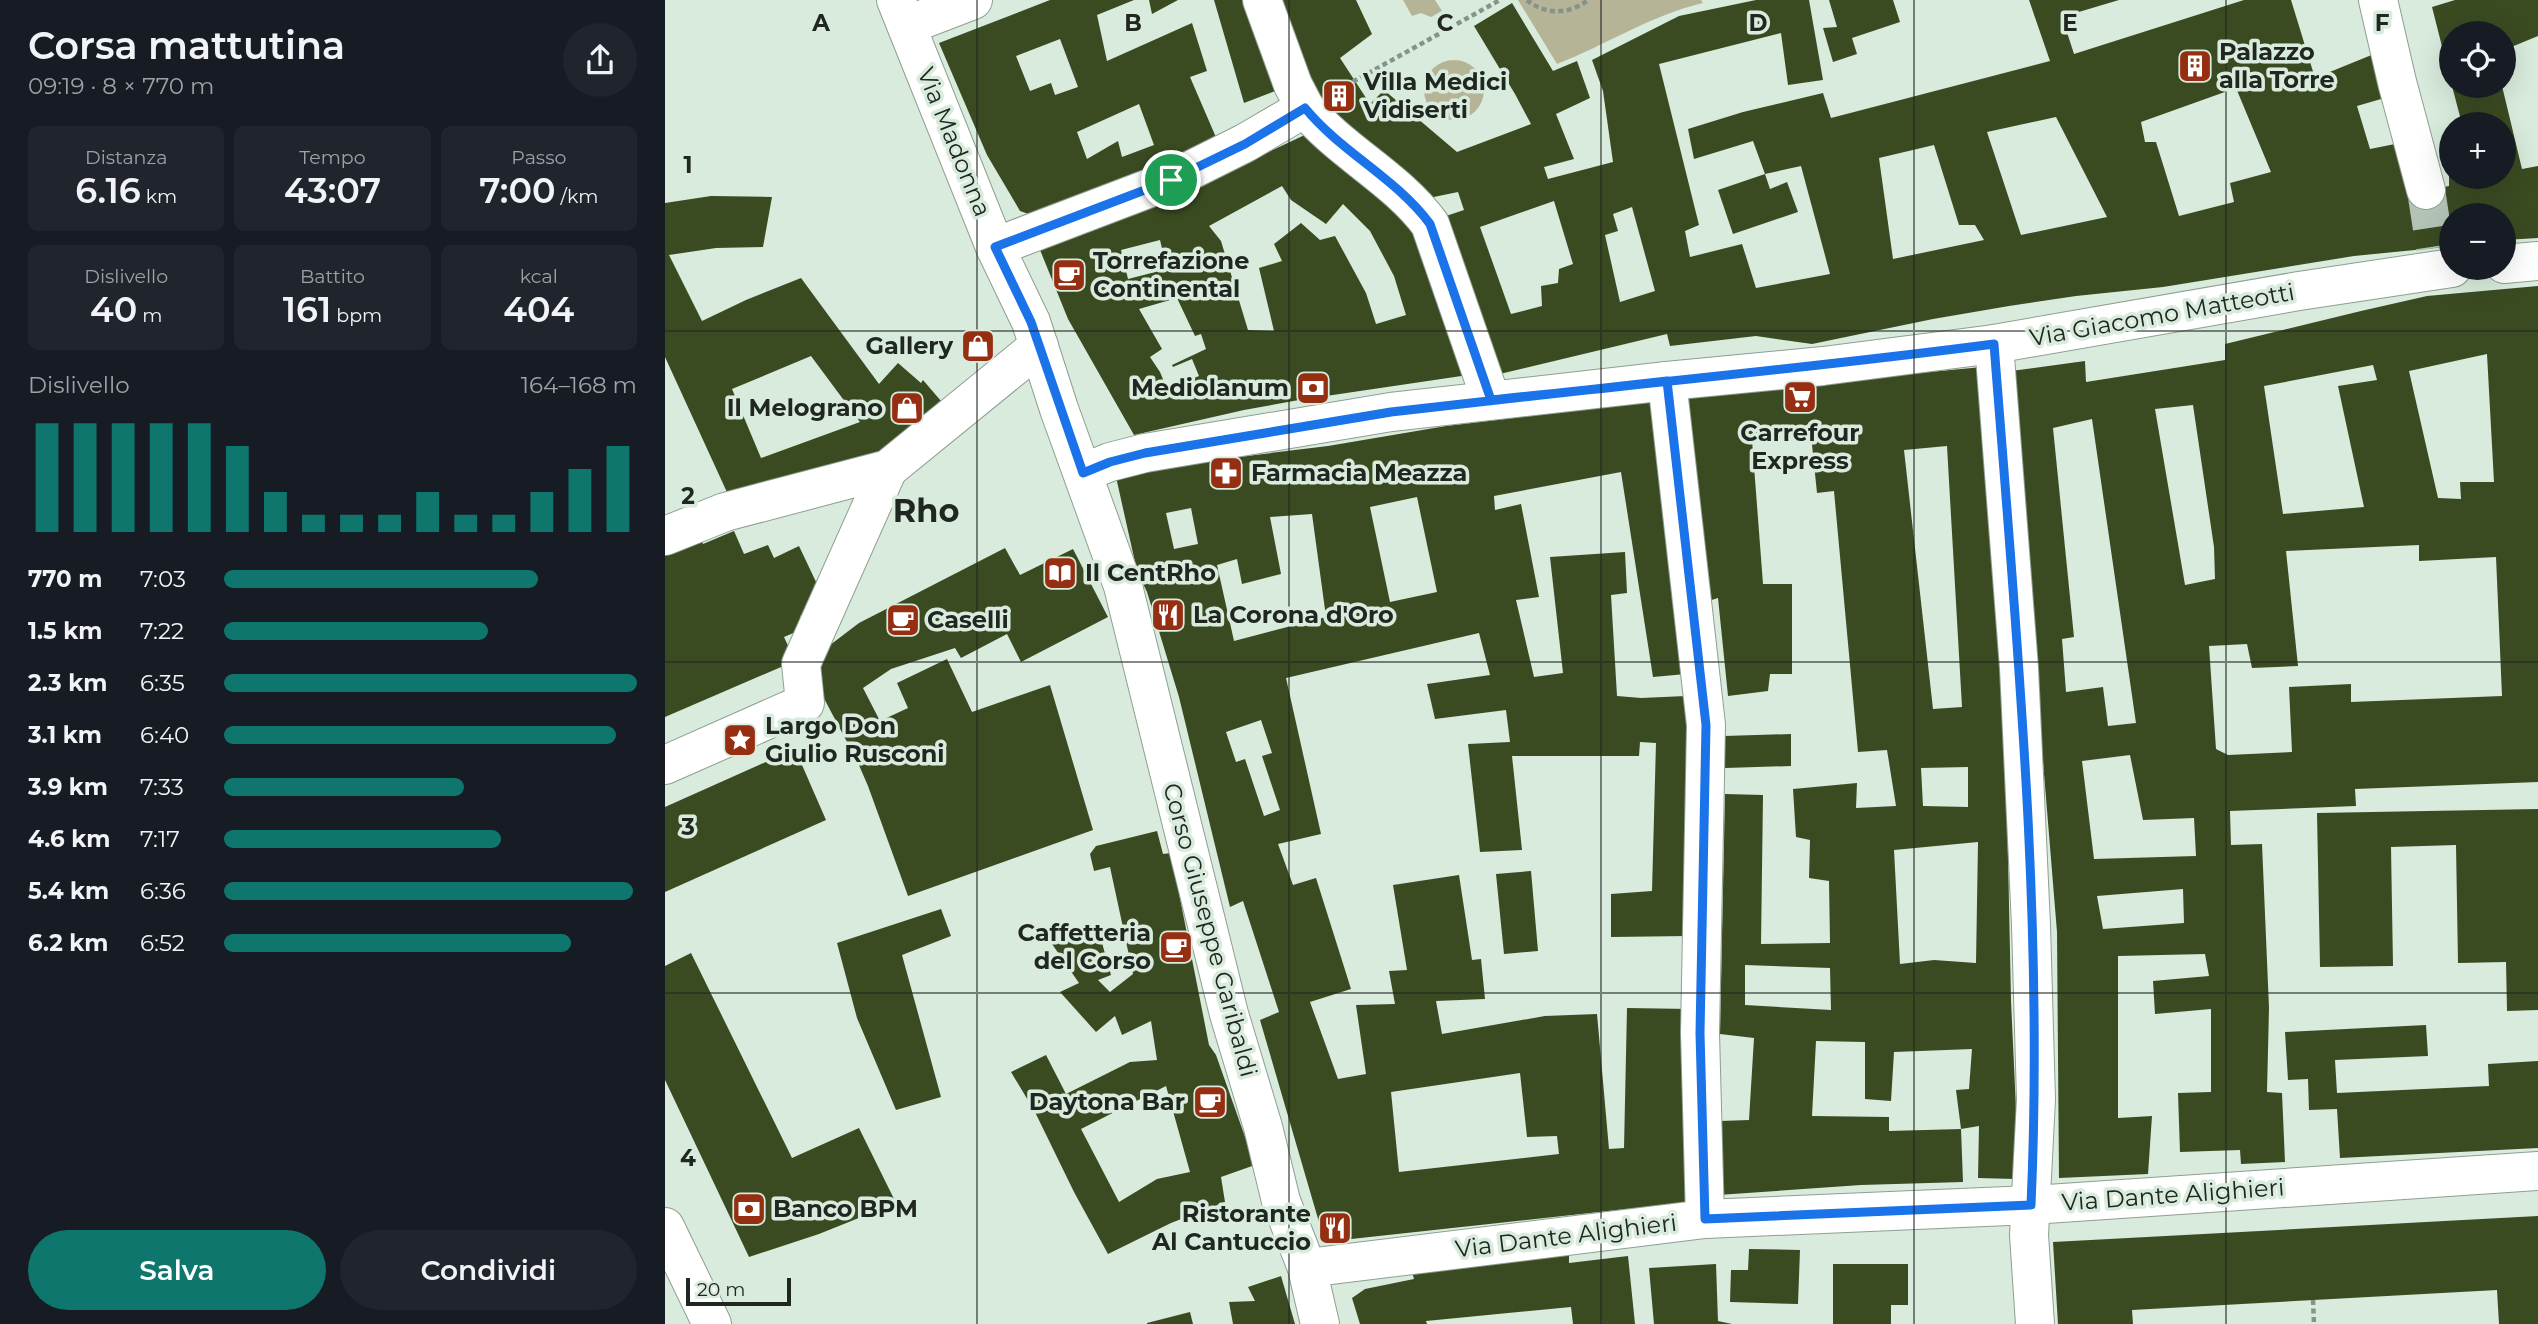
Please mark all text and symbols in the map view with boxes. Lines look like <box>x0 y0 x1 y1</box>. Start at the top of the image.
text: A <box>811 9 830 37</box>
text: B <box>1124 9 1142 37</box>
text: C <box>1437 9 1454 37</box>
text: D <box>1749 9 1768 37</box>
text: E <box>2062 9 2078 37</box>
text: F <box>2375 9 2390 37</box>
map controls <box>2439 21 2516 280</box>
button: locate <box>2439 21 2516 98</box>
text: Corsa mattutina <box>28 22 345 69</box>
button: share <box>563 23 637 97</box>
place label: Palazzo alla Torre <box>2219 37 2335 94</box>
building icon: Palazzo alla Torre <box>2176 47 2214 85</box>
street label: Via Madonna <box>911 63 998 221</box>
place label: Villa Medici Vidiserti <box>1362 67 1507 124</box>
text: 09:19 · 8 × 770 m <box>28 72 215 100</box>
building icon: Villa Medici Vidiserti <box>1320 77 1358 115</box>
button: + <box>2439 112 2516 189</box>
text: Distanza <box>85 146 167 169</box>
text: Tempo <box>299 146 366 169</box>
text: Passo <box>511 146 566 169</box>
pin <box>1141 150 1201 210</box>
text: 1 <box>683 151 693 179</box>
icon: arrive <box>1152 161 1190 199</box>
text: 6.16 <box>75 169 141 212</box>
text: 43:07 <box>284 169 381 212</box>
text: 7:00 <box>479 169 556 212</box>
text: km <box>141 185 177 208</box>
text: /km <box>556 185 598 208</box>
button: − <box>2439 203 2516 280</box>
place label: Torrefazione Continental <box>1093 246 1249 303</box>
cafe icon: Torrefazione Continental <box>1050 256 1088 294</box>
text: Dislivello <box>84 265 168 288</box>
text: Battito <box>300 265 365 288</box>
text: kcal <box>520 265 558 288</box>
street label: Via Giacomo Matteotti <box>2027 277 2297 352</box>
text: 40 <box>90 288 137 331</box>
text: 161 <box>283 288 331 331</box>
text: 404 <box>503 288 574 331</box>
text: m <box>137 304 162 327</box>
text: bpm <box>331 304 382 327</box>
shop icon: Gallery <box>959 327 997 365</box>
place label: Gallery <box>865 331 954 360</box>
bank icon: Mediolanum <box>1294 369 1332 407</box>
text: Dislivello <box>28 371 130 399</box>
text: 164–168 m <box>521 371 637 399</box>
place label: Mediolanum <box>1131 373 1289 402</box>
supermarket icon: Carrefour Express <box>1781 378 1819 416</box>
shop icon: Il Melograno <box>888 389 926 427</box>
place label: Il Melograno <box>727 393 883 422</box>
place label: Carrefour Express <box>1740 418 1860 475</box>
pharmacy icon: Farmacia Meazza <box>1207 454 1245 492</box>
place label: Farmacia Meazza <box>1251 458 1467 487</box>
text: 2 <box>681 482 695 510</box>
district label: Rho <box>893 491 959 530</box>
library icon: Il CentRho <box>1041 554 1079 592</box>
place label: Il CentRho <box>1085 558 1216 587</box>
text: 770 m <box>28 565 102 593</box>
text: 7:03 <box>140 565 186 593</box>
restaurant icon: La Corona d'Oro <box>1149 596 1187 634</box>
place label: La Corona d'Oro <box>1193 600 1394 629</box>
cafe icon: Caselli <box>884 601 922 639</box>
place label: Caselli <box>927 605 1009 634</box>
text: 1.5 km <box>28 617 102 645</box>
text: 7:22 <box>140 617 184 645</box>
text: 2.3 km <box>28 669 107 697</box>
text: 6:35 <box>140 669 185 697</box>
place label: Largo Don Giulio Rusconi <box>765 711 945 768</box>
text: 3.1 km <box>28 721 102 749</box>
text: 6:40 <box>140 721 189 749</box>
place icon: Largo Don Giulio Rusconi <box>721 721 759 759</box>
text: 3.9 km <box>28 773 108 801</box>
text: 7:33 <box>140 773 184 801</box>
street label: Corso Giuseppe Garibaldi <box>1157 780 1264 1080</box>
text: 3 <box>680 813 695 841</box>
text: 4.6 km <box>28 825 110 853</box>
text: 7:17 <box>140 825 180 853</box>
text: 5.4 km <box>28 877 109 905</box>
text: 6:36 <box>140 877 186 905</box>
place label: Caffetteria del Corso <box>1018 918 1151 975</box>
cafe icon: Caffetteria del Corso <box>1157 928 1195 966</box>
text: 6.2 km <box>28 929 108 957</box>
text: 6:52 <box>140 929 185 957</box>
cafe icon: Daytona Bar <box>1191 1083 1229 1121</box>
place label: Daytona Bar <box>1029 1087 1185 1116</box>
text: 4 <box>680 1144 696 1172</box>
street label: Via Dante Alighieri <box>2061 1172 2285 1217</box>
bank icon: Banco BPM <box>730 1190 768 1228</box>
place label: Banco BPM <box>773 1194 918 1223</box>
place label: Ristorante Al Cantuccio <box>1151 1199 1311 1256</box>
street label: Via Dante Alighieri <box>1453 1208 1678 1263</box>
restaurant icon: Ristorante Al Cantuccio <box>1316 1209 1354 1247</box>
button: Salva <box>28 1230 326 1310</box>
button: Condividi <box>340 1230 637 1310</box>
scale bar <box>686 1275 791 1307</box>
text: 20 m <box>697 1278 745 1301</box>

